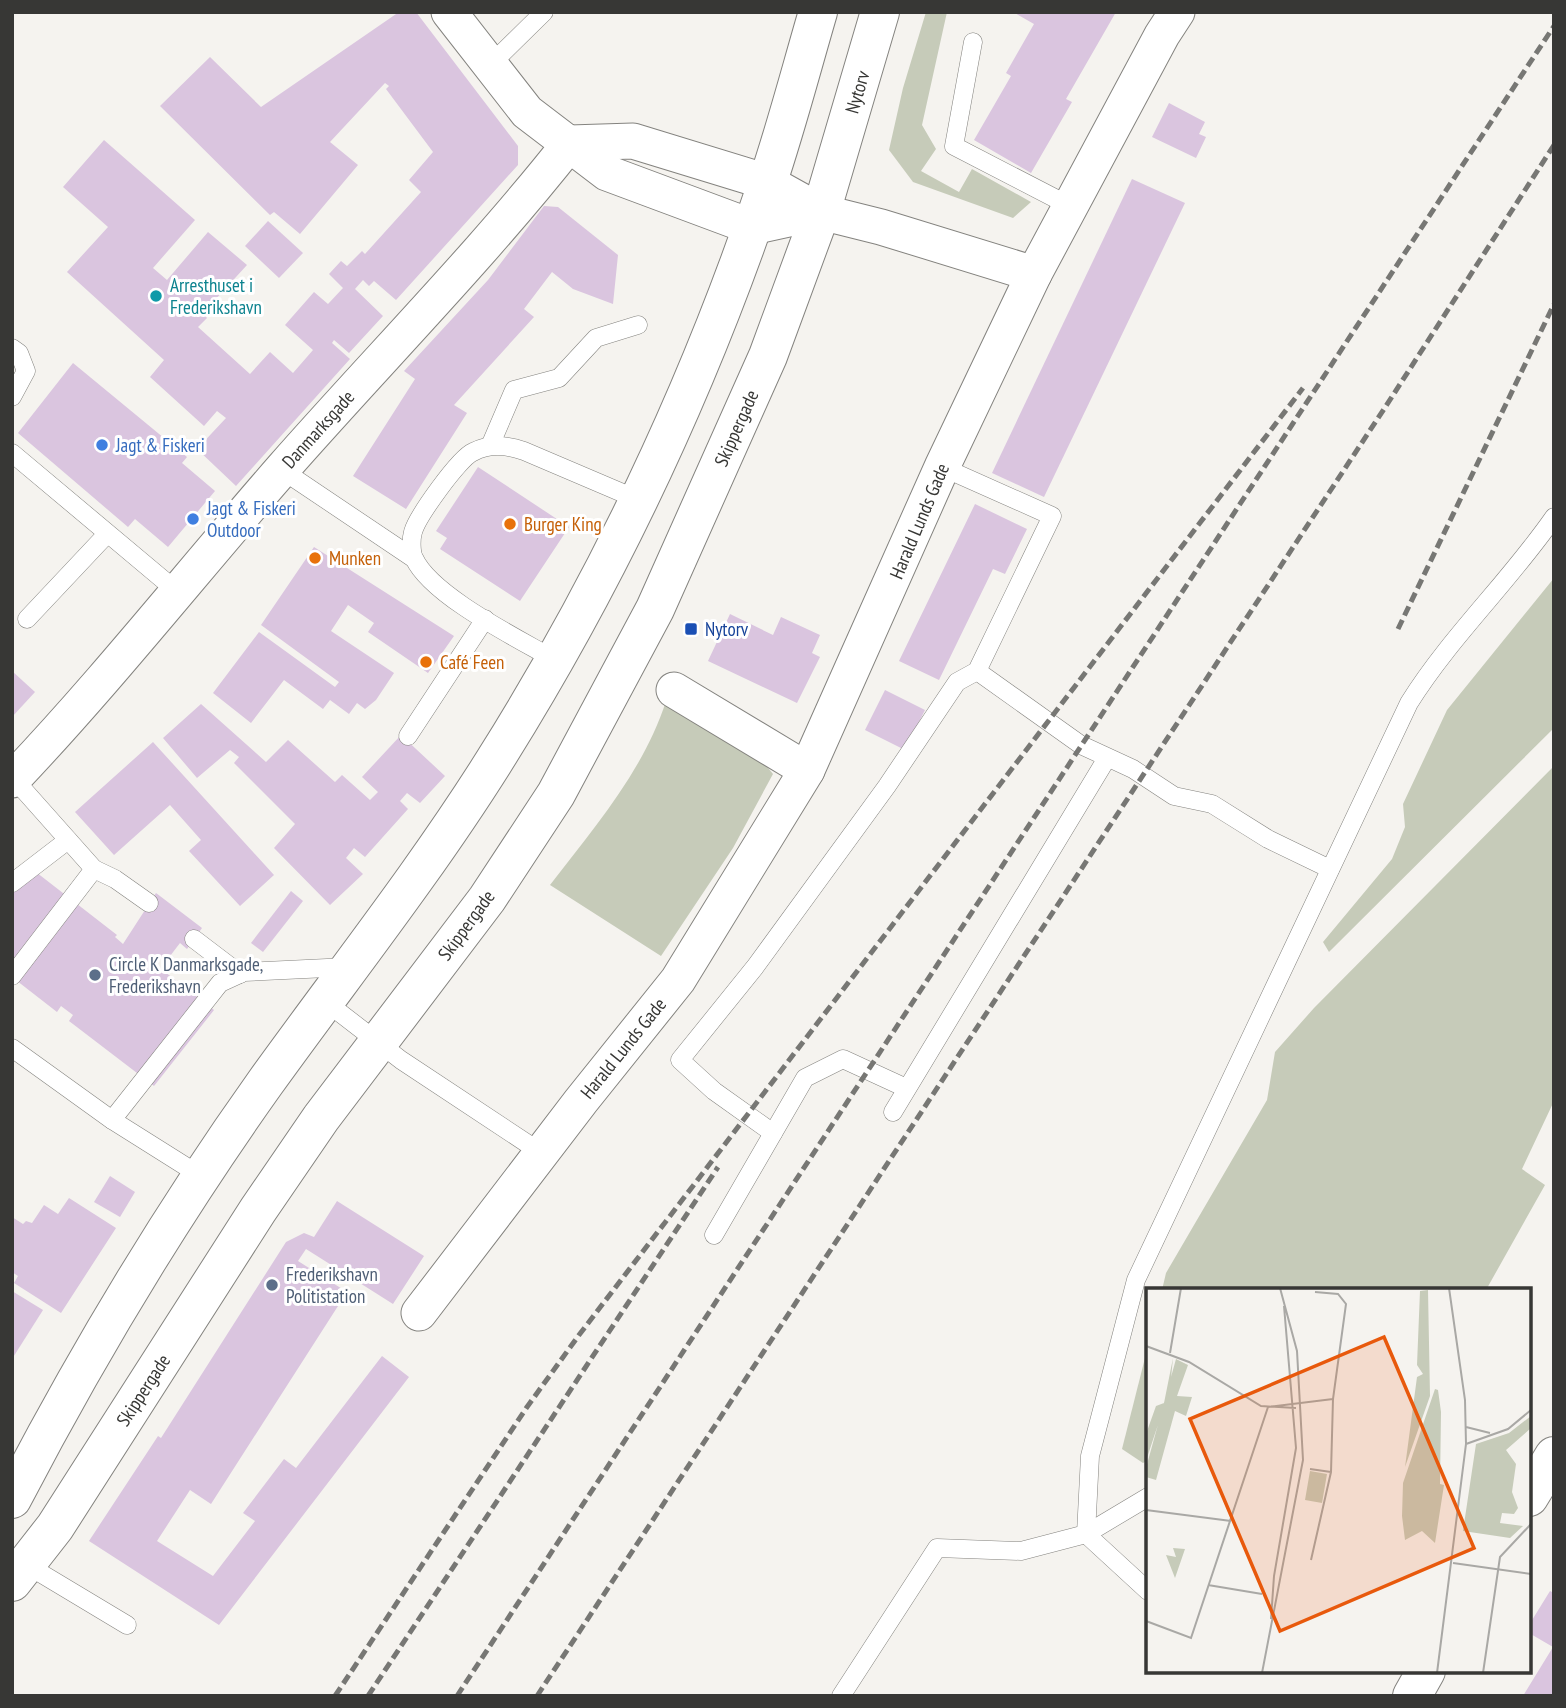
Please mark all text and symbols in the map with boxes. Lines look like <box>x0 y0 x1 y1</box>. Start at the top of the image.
street label: Nytorv <box>840 67 875 116</box>
place label: Arresthuset i Frederikshavn <box>170 273 262 319</box>
marker: Arresthuset i Frederikshavn <box>148 288 164 304</box>
street label: Danmarksgade <box>277 385 359 473</box>
street label: Skippergade <box>709 386 764 470</box>
place label: Jagt & Fiskeri <box>115 433 205 457</box>
marker: Jagt & Fiskeri <box>94 437 110 453</box>
street label: Harald Lunds Gade <box>884 459 954 582</box>
place label: Jagt & Fiskeri Outdoor <box>206 496 296 542</box>
marker: Jagt & Fiskeri Outdoor <box>185 511 201 527</box>
place label: Burger King <box>524 512 602 536</box>
marker: Burger King <box>502 516 518 532</box>
place label: Munken <box>329 546 381 570</box>
marker: Munken <box>307 550 323 566</box>
place label: Nytorv <box>705 617 749 641</box>
marker: Nytorv <box>683 621 699 637</box>
place label: Café Feen <box>440 650 504 674</box>
marker: Café Feen <box>418 654 434 670</box>
street label: Skippergade <box>432 885 500 965</box>
place label: Circle K Danmarksgade, Frederikshavn <box>109 952 263 998</box>
marker: Circle K Danmarksgade, Frederikshavn <box>87 967 103 983</box>
street label: Harald Lunds Gade <box>575 992 671 1103</box>
place label: Frederikshavn Politistation <box>286 1262 378 1308</box>
marker: Frederikshavn Politistation <box>264 1277 280 1293</box>
inset map <box>1146 1288 1531 1673</box>
street label: Skippergade <box>111 1349 175 1431</box>

